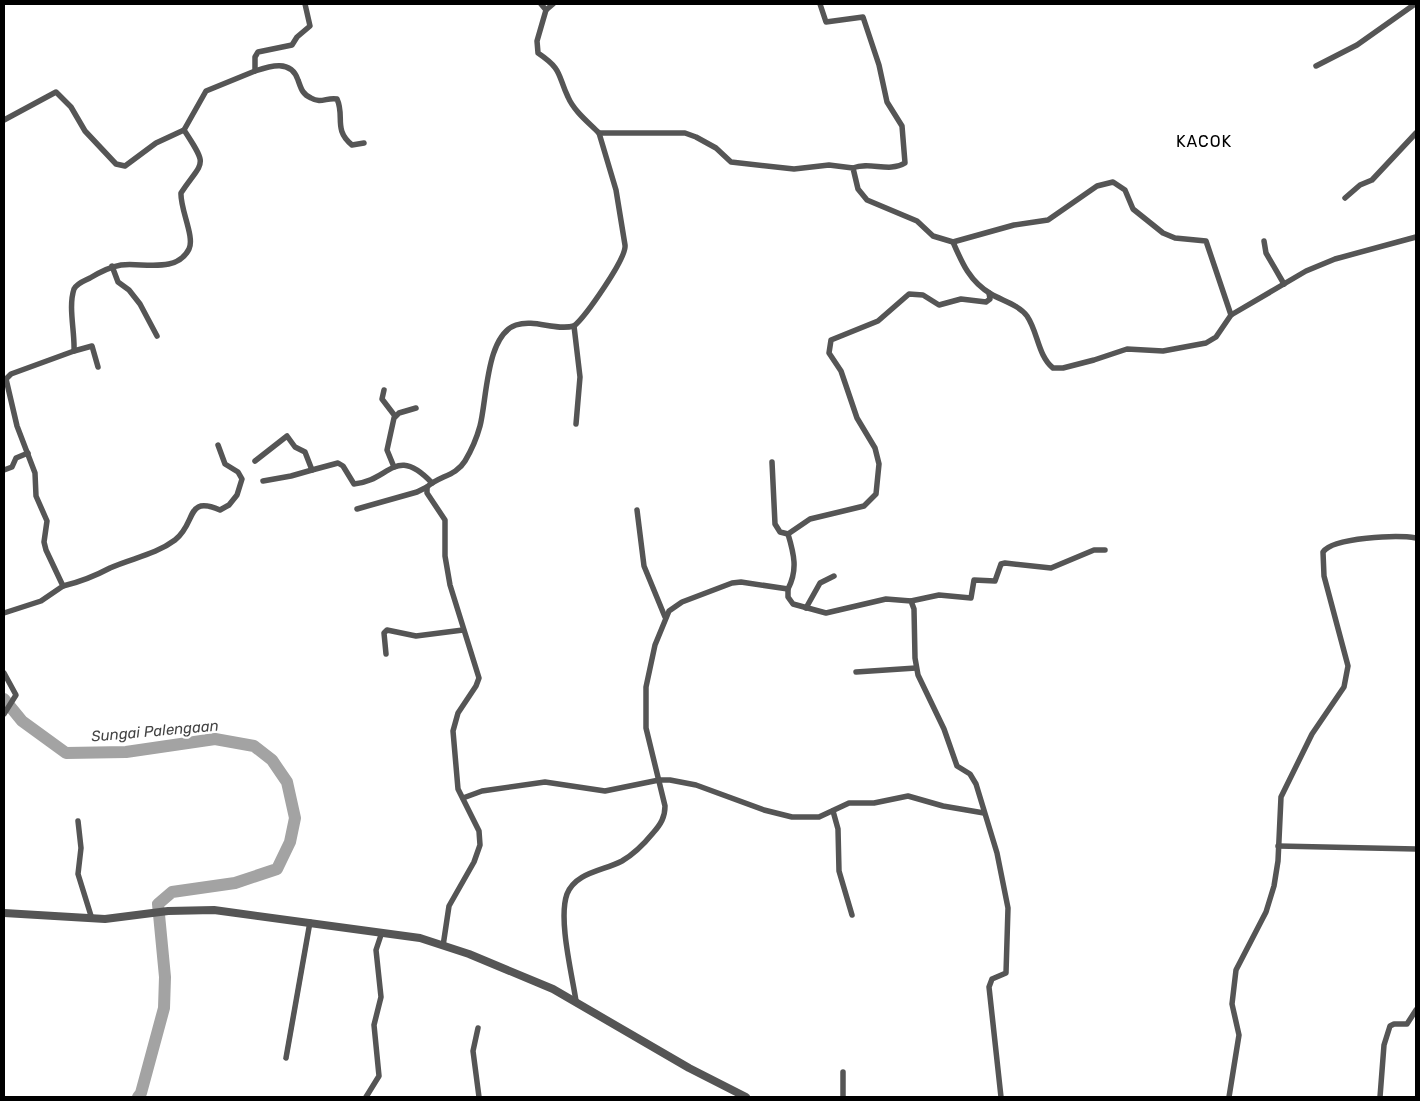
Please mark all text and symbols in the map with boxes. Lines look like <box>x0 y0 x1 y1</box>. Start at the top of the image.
district label: KACOK <box>1176 132 1232 151</box>
water label: Sungai Palengaan <box>91 716 219 746</box>

